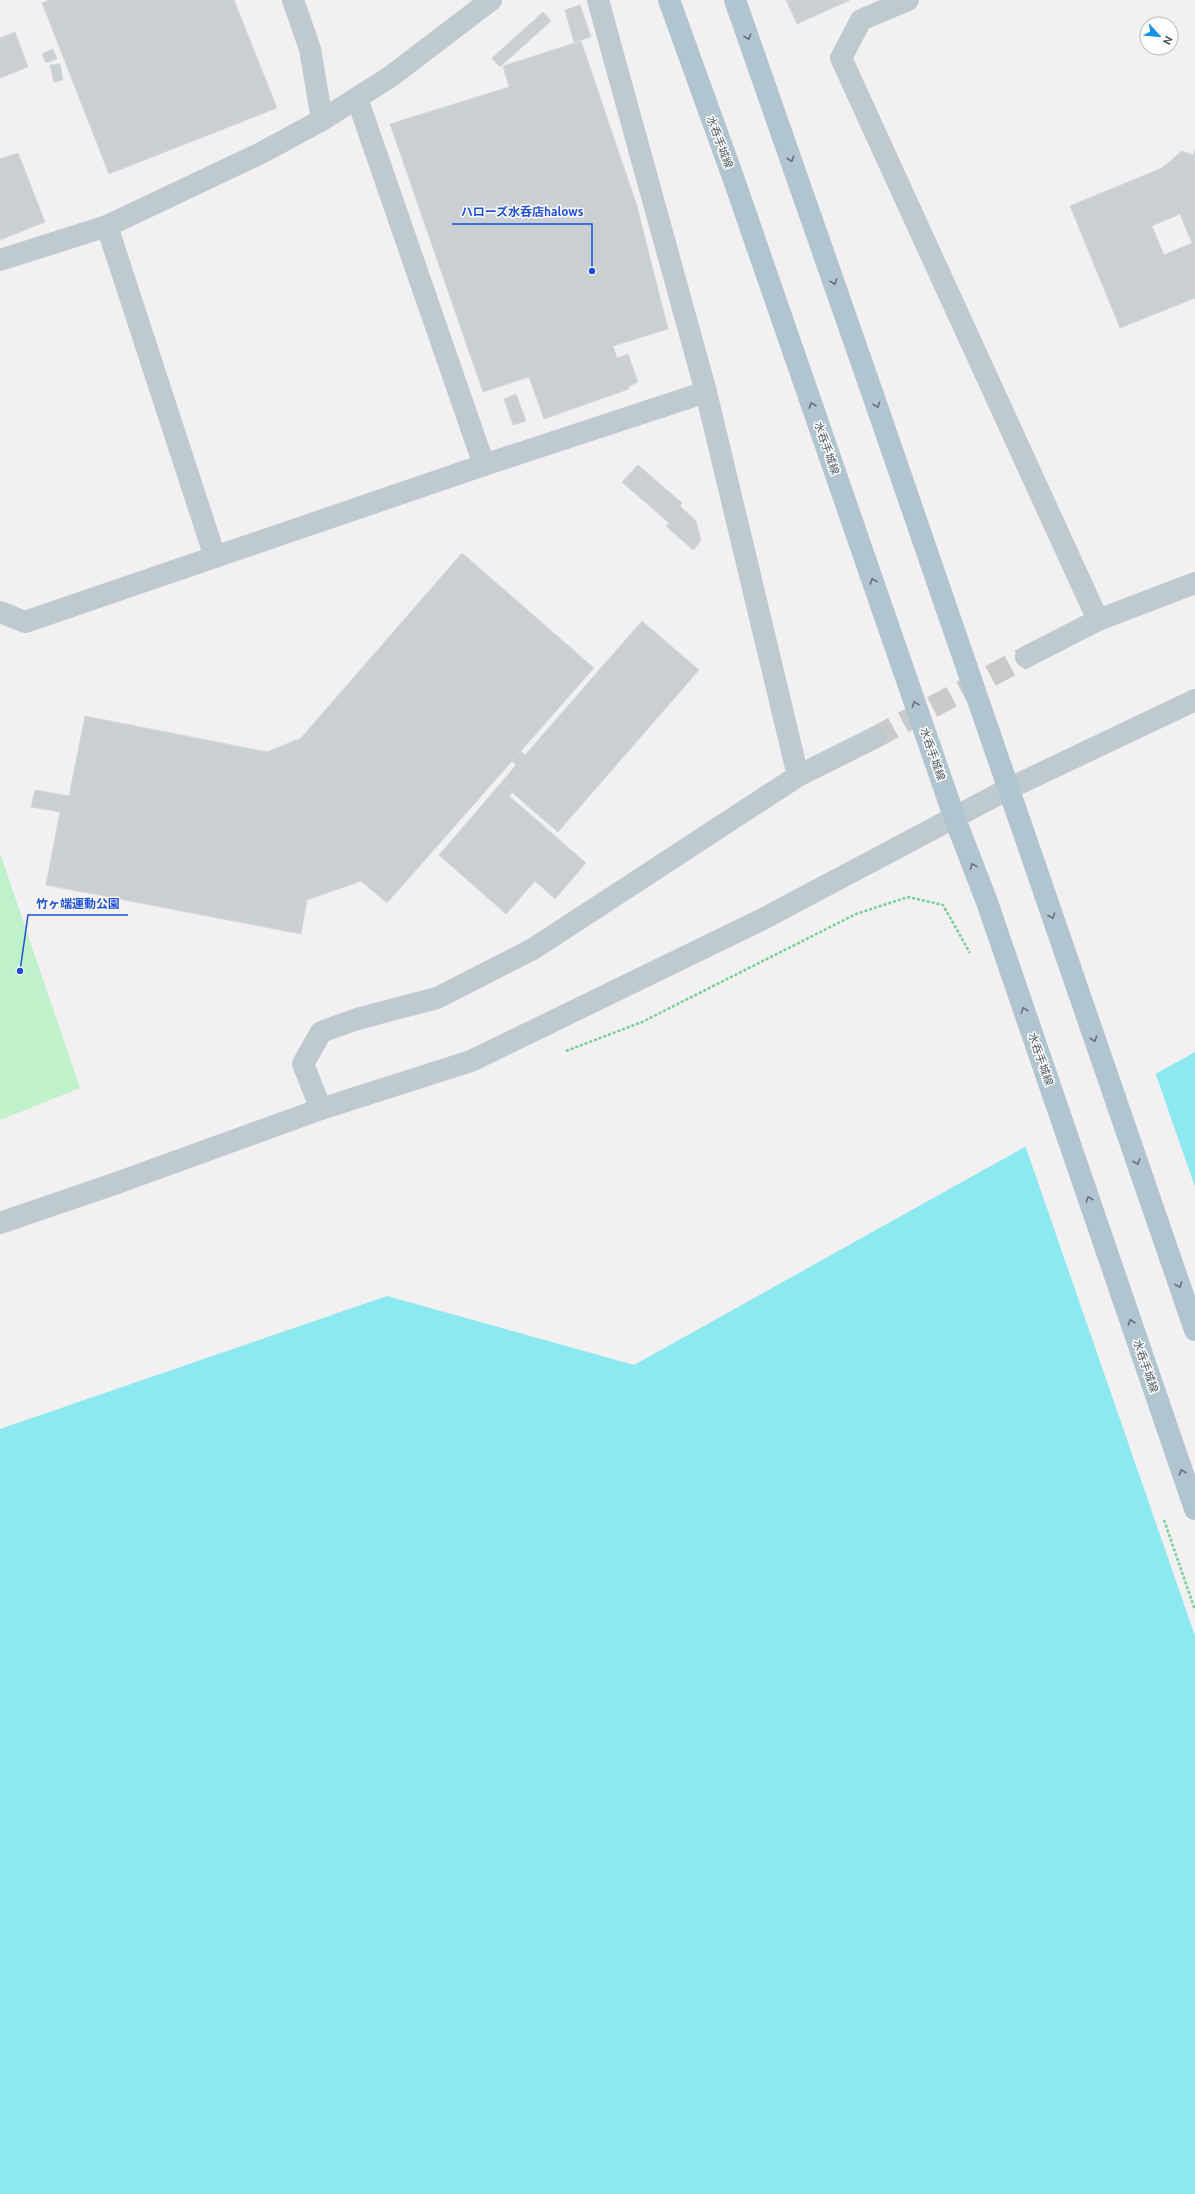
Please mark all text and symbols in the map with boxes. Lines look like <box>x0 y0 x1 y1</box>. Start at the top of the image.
north arrow <box>1139 16 1179 56</box>
one-way arrow <box>743 33 752 40</box>
text: N <box>1161 34 1175 47</box>
street label: 水呑手城線 <box>705 114 735 170</box>
one-way arrow <box>786 156 795 163</box>
callout: ハローズ水呑店halows <box>452 200 592 224</box>
text: ハローズ水呑店halows <box>461 205 584 218</box>
one-way arrow <box>829 279 838 286</box>
one-way arrow <box>872 401 881 408</box>
one-way arrow <box>808 402 817 409</box>
street label: 水呑手城線 <box>812 420 842 476</box>
one-way arrow <box>869 577 877 584</box>
one-way arrow <box>912 700 920 707</box>
street label: 水呑手城線 <box>918 726 948 782</box>
one-way arrow <box>969 862 977 869</box>
callout: 竹ヶ端運動公園 <box>28 891 128 915</box>
text: 竹ヶ端運動公園 <box>36 897 120 910</box>
one-way arrow <box>1047 913 1055 920</box>
one-way arrow <box>1020 1007 1029 1014</box>
street label: 水呑手城線 <box>1026 1031 1056 1087</box>
one-way arrow <box>1090 1035 1098 1042</box>
one-way arrow <box>1132 1158 1140 1165</box>
one-way arrow <box>1085 1196 1094 1203</box>
one-way arrow <box>1175 1281 1183 1288</box>
one-way arrow <box>1127 1319 1136 1326</box>
street label: 水呑手城線 <box>1131 1338 1161 1394</box>
one-way arrow <box>1179 1468 1187 1475</box>

